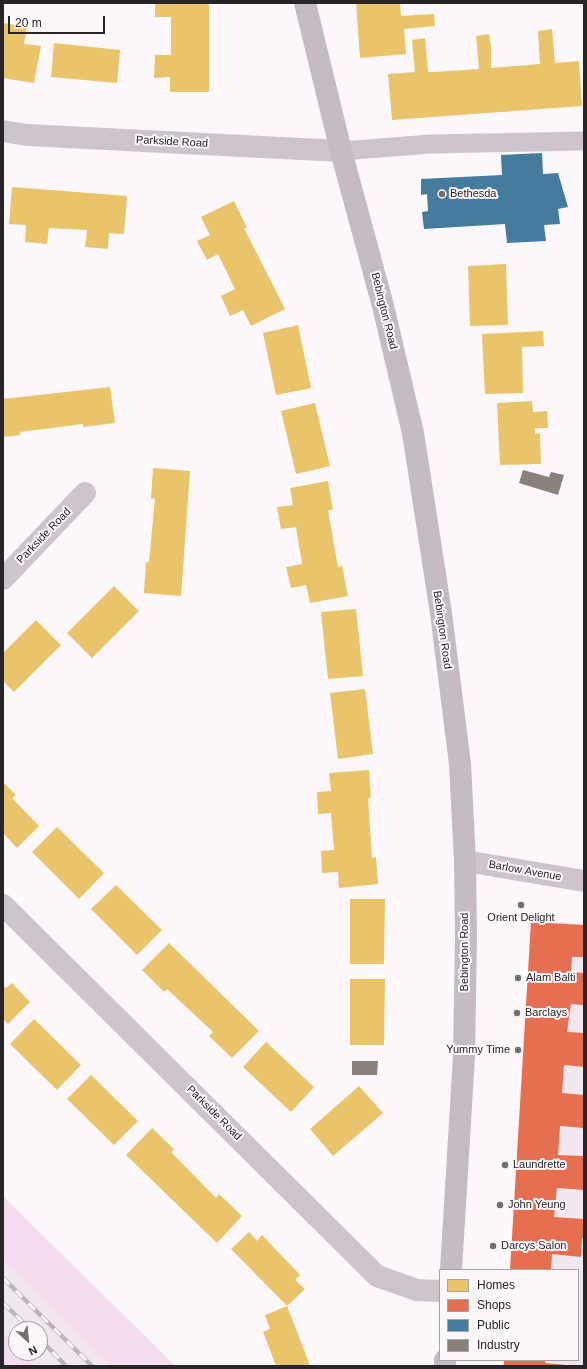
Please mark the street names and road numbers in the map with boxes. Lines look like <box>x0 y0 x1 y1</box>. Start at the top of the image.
street label: Parkside Road <box>136 134 208 150</box>
street label: Bebington Road <box>368 271 400 351</box>
street label: Parkside Road <box>14 505 74 567</box>
street label: Bebington Road <box>430 590 454 670</box>
street label: Barlow Avenue <box>488 858 562 884</box>
street label: Bebington Road <box>458 913 472 991</box>
street label: Parkside Road <box>184 1083 244 1143</box>

